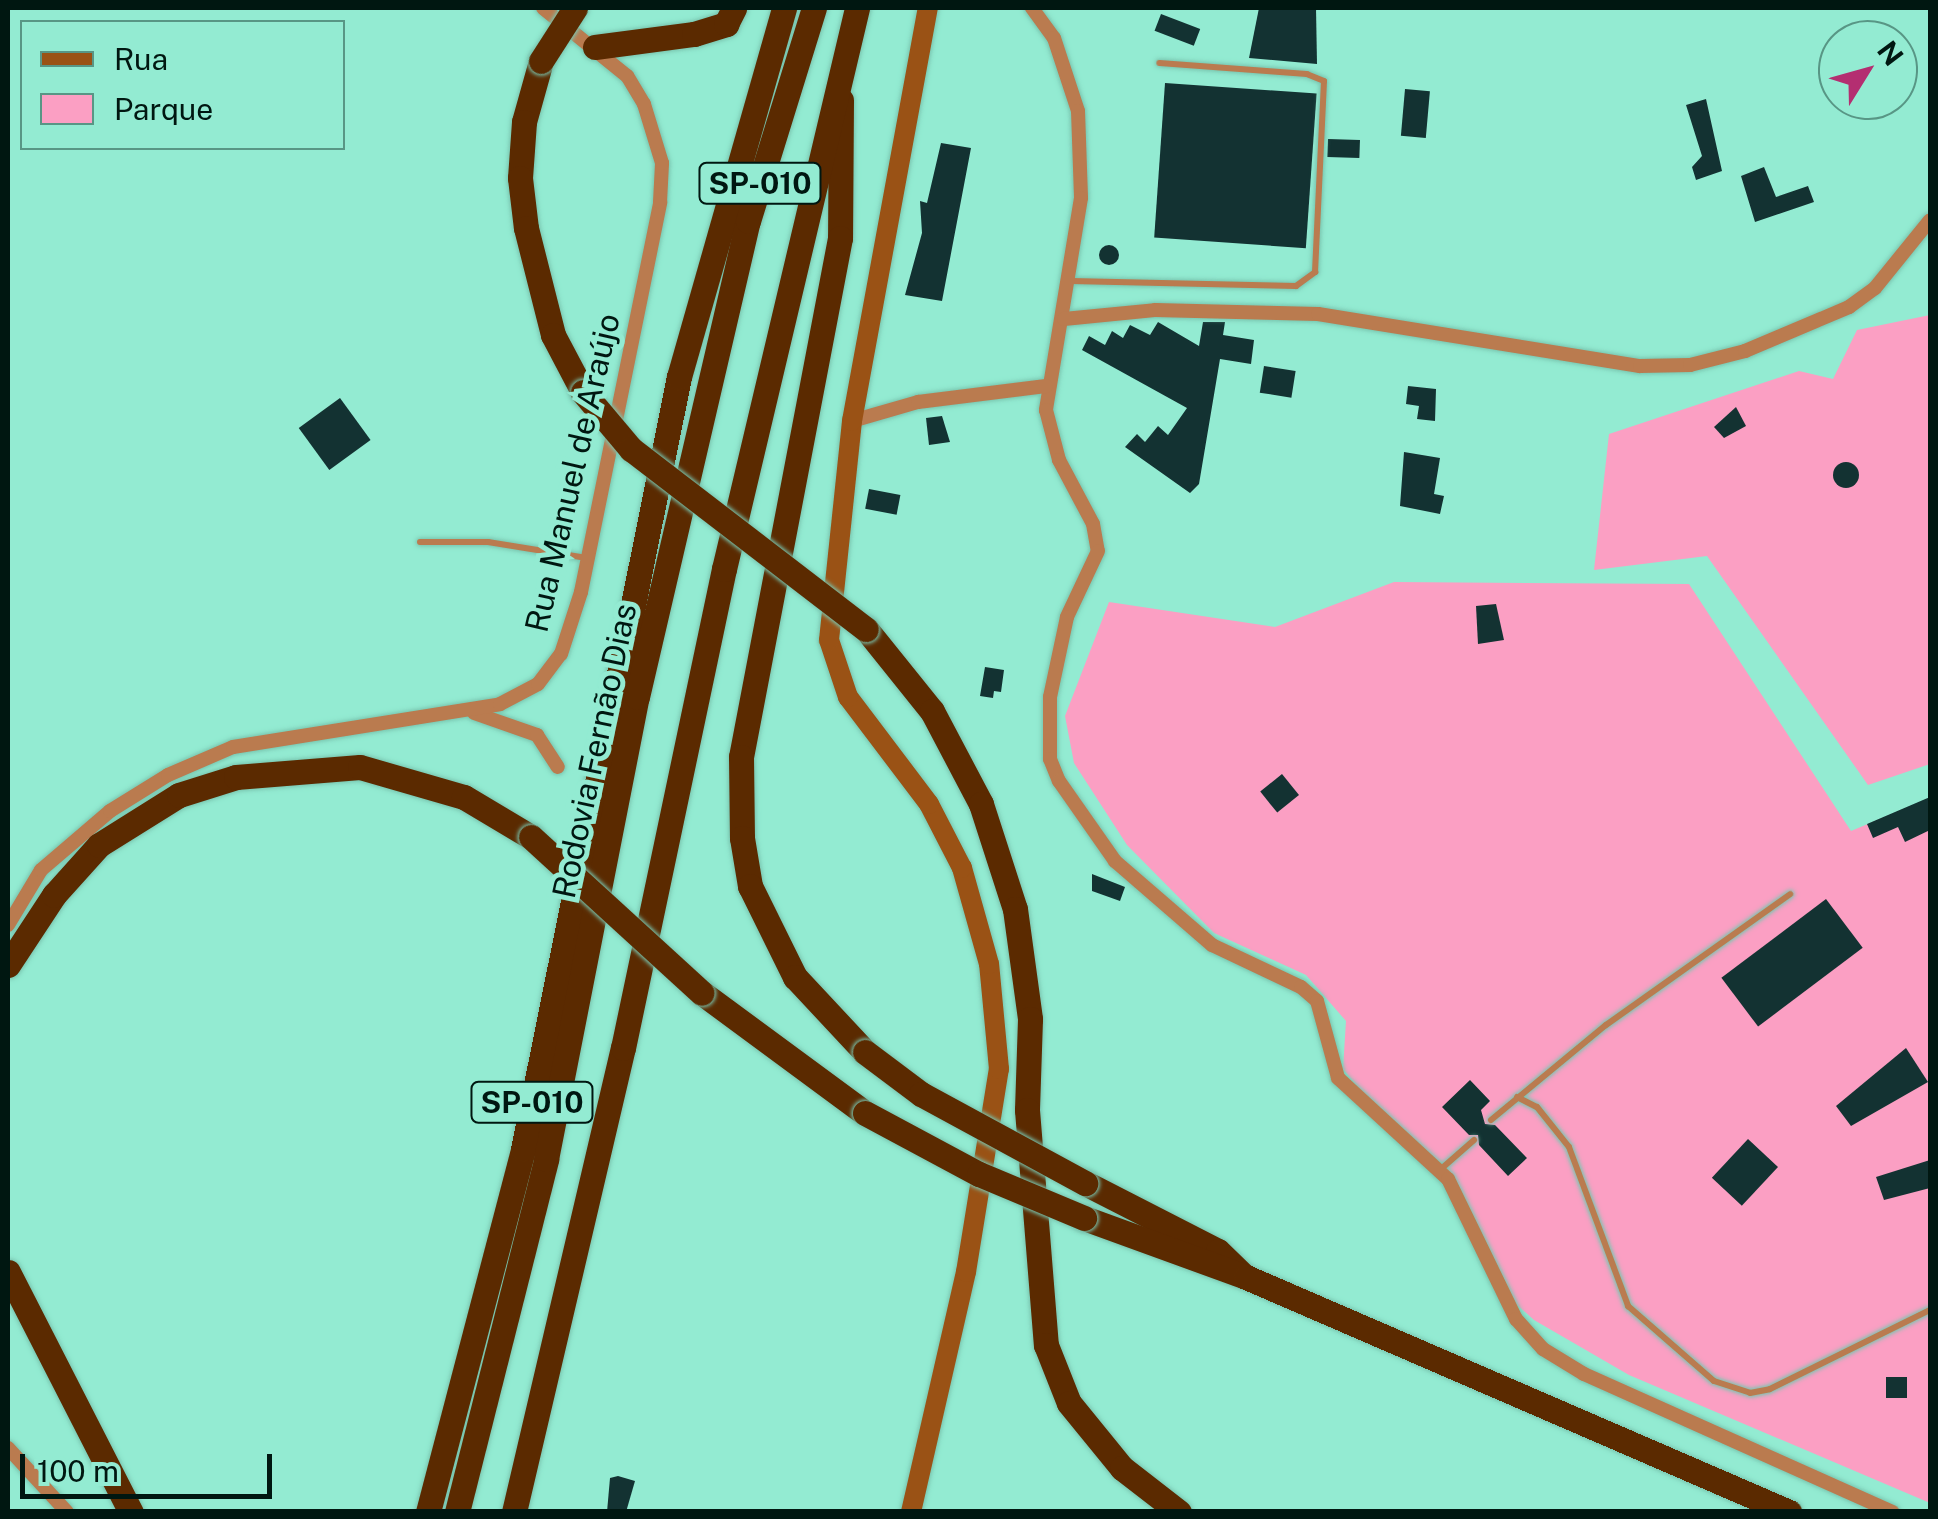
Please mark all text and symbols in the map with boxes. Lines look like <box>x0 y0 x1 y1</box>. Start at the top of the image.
legend <box>20 20 345 150</box>
north arrow <box>1818 20 1918 120</box>
text: N <box>1871 34 1911 72</box>
text: Rua <box>114 41 168 77</box>
text: Parque <box>114 91 213 127</box>
road number: SP-010 <box>698 158 822 208</box>
street label: Rua Manuel de Araújo <box>518 310 628 636</box>
street label: Rodovia Fernão Dias <box>545 600 645 902</box>
road number: SP-010 <box>470 1077 594 1127</box>
scale bar <box>25 1434 278 1496</box>
text: 100 m <box>37 1453 119 1489</box>

